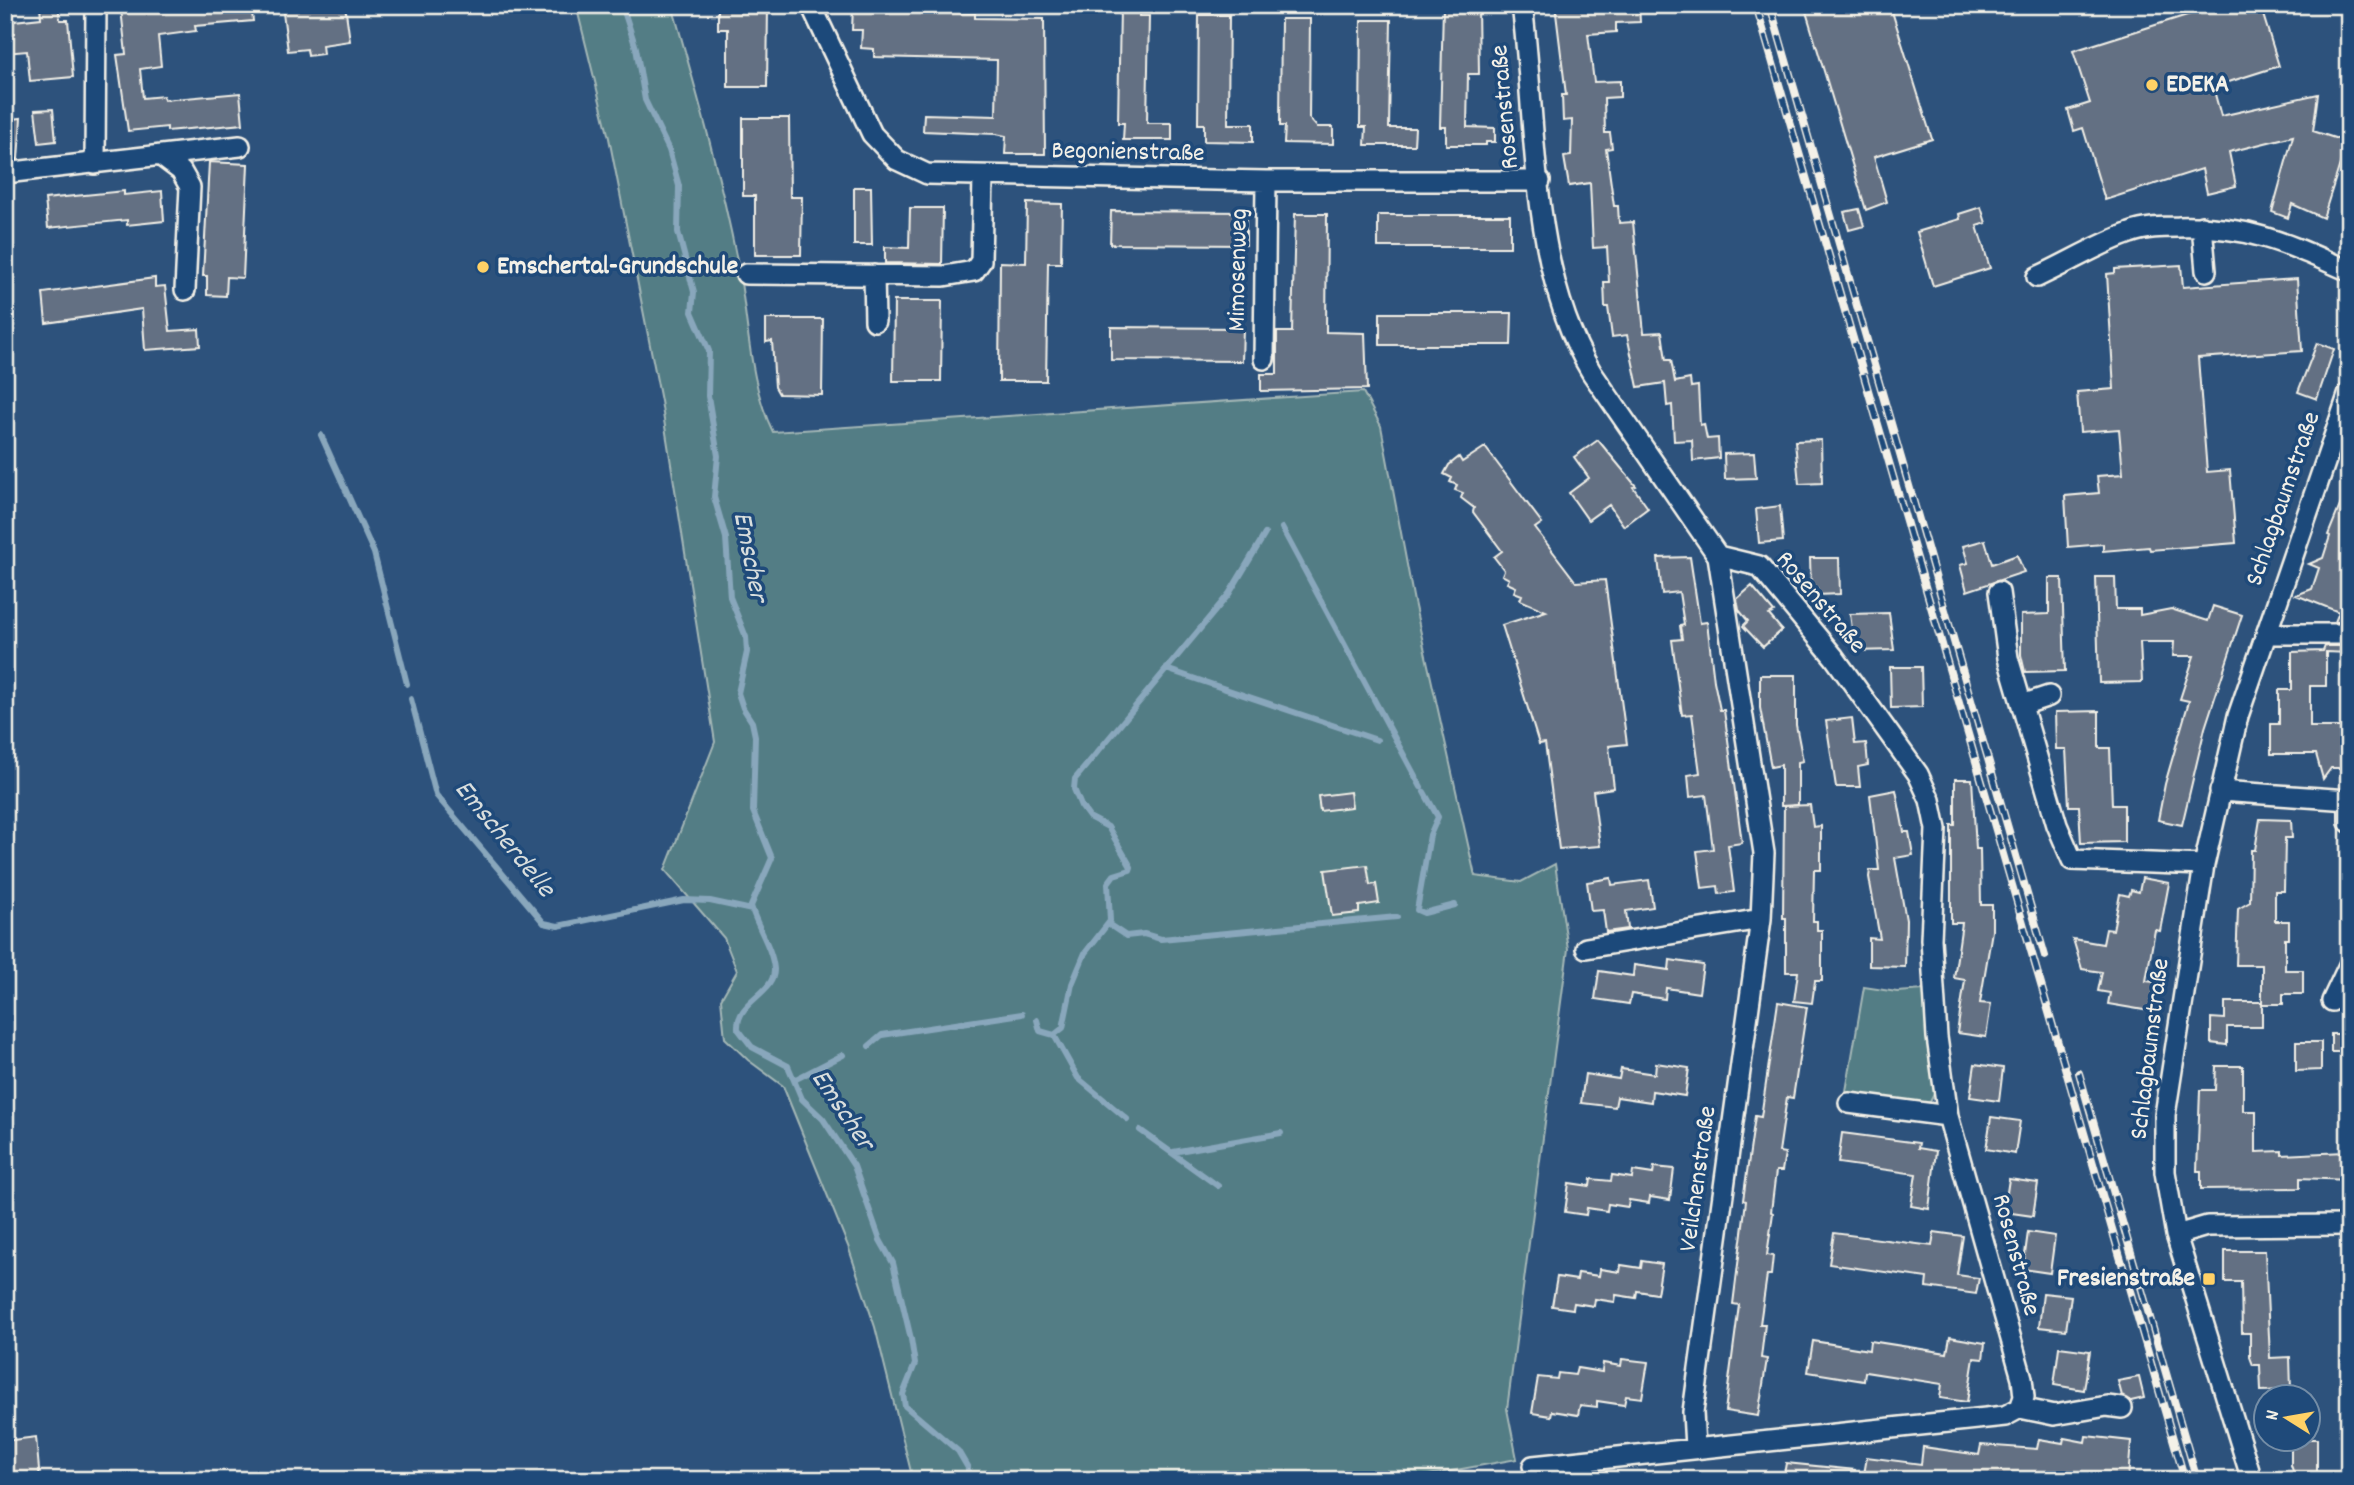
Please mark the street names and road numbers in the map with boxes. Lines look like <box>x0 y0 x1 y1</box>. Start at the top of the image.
street label: Rosenstraße <box>1482 43 1530 171</box>
street label: Begonienstraße <box>1051 133 1205 173</box>
street label: Mimosenweg <box>1219 208 1259 332</box>
street label: Schlagbaumstraße <box>2237 407 2331 591</box>
street label: Rosenstraße <box>1766 543 1874 663</box>
street label: Schlagbaumstraße <box>2122 956 2180 1142</box>
street label: Veilchenstraße <box>1670 1104 1728 1254</box>
street label: Rosenstraße <box>1981 1190 2049 1320</box>

